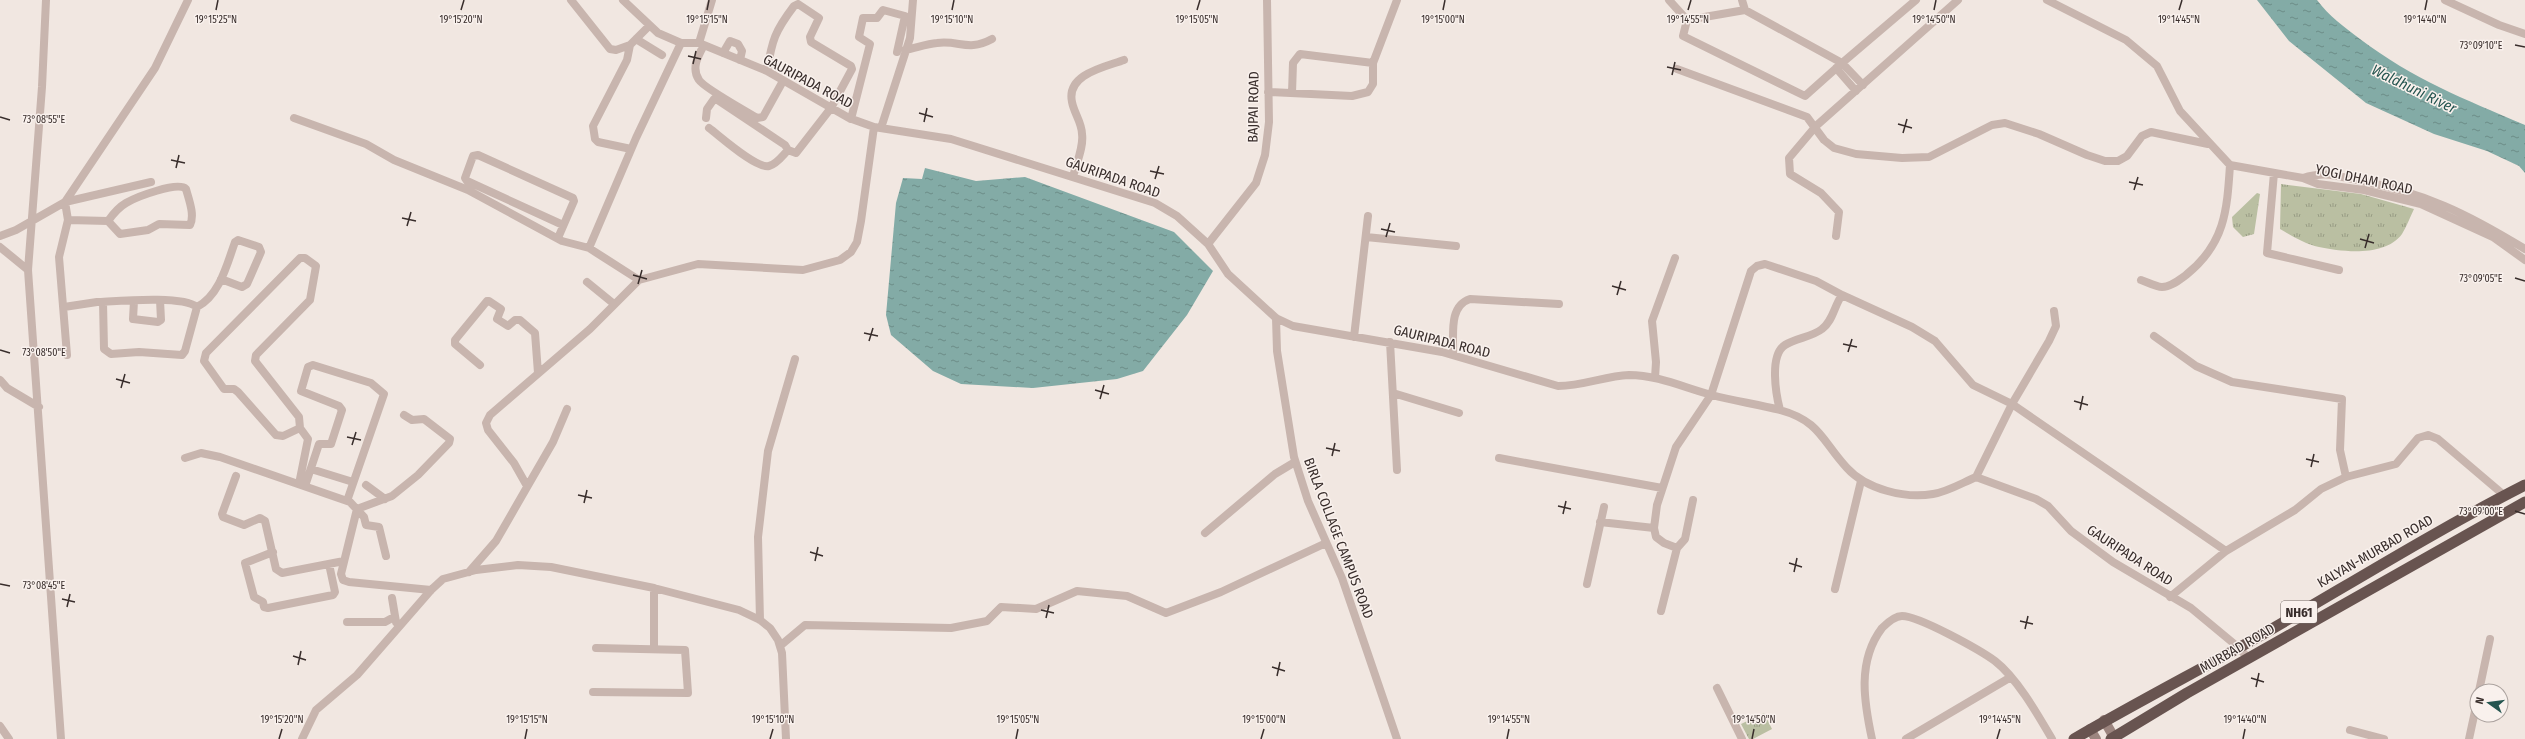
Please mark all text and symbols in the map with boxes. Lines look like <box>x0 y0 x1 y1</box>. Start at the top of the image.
text: 19°15'25"N <box>195 14 237 26</box>
text: 19°15'20"N <box>439 14 483 26</box>
text: 19°15'15"N <box>686 14 728 26</box>
text: 19°15'10"N <box>931 14 973 26</box>
text: 19°15'05"N <box>1176 14 1218 26</box>
text: 19°15'00"N <box>1421 14 1465 26</box>
text: 19°14'55"N <box>1667 14 1709 26</box>
text: 19°14'50"N <box>1912 14 1956 26</box>
text: 19°14'45"N <box>2158 14 2200 26</box>
text: 19°14'40"N <box>2403 14 2447 26</box>
text: 73°09'10"E <box>2460 40 2503 52</box>
street label: GAURIPADA ROAD <box>760 51 855 112</box>
water label: Waldhuni River <box>2369 61 2460 118</box>
street label: BAJPAI ROAD <box>1244 71 1263 143</box>
text: 73°08'55"E <box>23 114 66 126</box>
street label: GAURIPADA ROAD <box>1063 153 1162 202</box>
street label: YOGI DHAM ROAD <box>2314 161 2414 198</box>
text: 73°09'05"E <box>2459 273 2503 285</box>
street label: GAURIPADA ROAD <box>1392 321 1492 362</box>
text: 73°08'50"E <box>22 347 66 359</box>
street label: BIRLA COLLAGE CAMPUS ROAD <box>1300 455 1377 621</box>
text: 73°09'00"E <box>2459 506 2503 518</box>
street label: KALYAN-MURBAD ROAD <box>2314 511 2436 592</box>
street label: GAURIPADA ROAD <box>2084 521 2176 589</box>
text: 73°08'45"E <box>23 580 65 592</box>
road number: NH61 <box>2281 601 2317 623</box>
street label: MURBAD ROAD <box>2197 620 2278 677</box>
north arrow <box>2469 683 2509 723</box>
text: N <box>2473 696 2487 705</box>
text: 19°15'20"N <box>260 714 304 726</box>
text: 19°15'15"N <box>506 714 548 726</box>
text: 19°15'10"N <box>752 714 794 726</box>
text: 19°15'05"N <box>997 714 1039 726</box>
text: 19°15'00"N <box>1242 714 1286 726</box>
text: 19°14'55"N <box>1488 714 1530 726</box>
text: 19°14'50"N <box>1732 714 1776 726</box>
text: 19°14'45"N <box>1979 714 2021 726</box>
text: 19°14'40"N <box>2223 714 2267 726</box>

